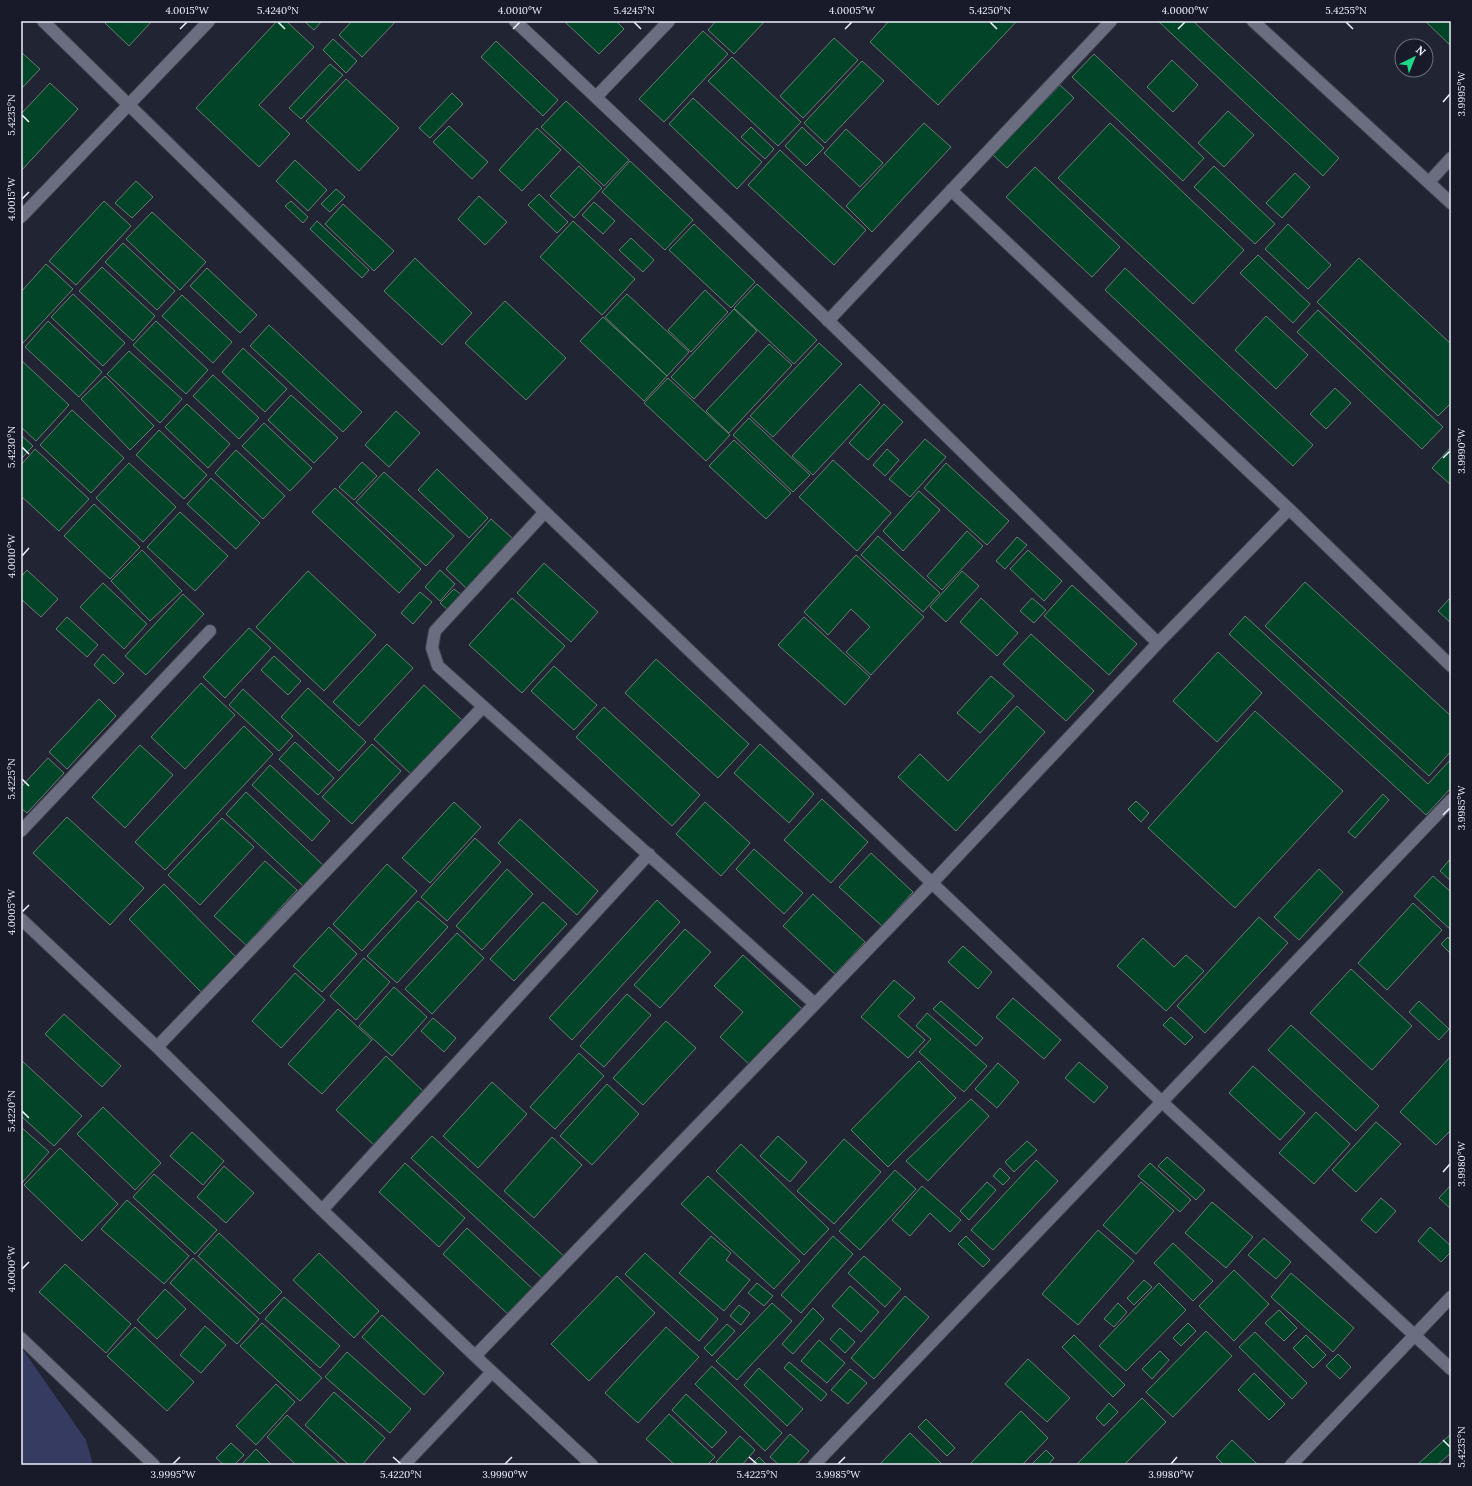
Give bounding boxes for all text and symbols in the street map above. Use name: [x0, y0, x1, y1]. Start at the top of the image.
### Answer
text: 4.0015°W: [165, 4, 210, 17]
text: 5.4240°N: [257, 4, 299, 17]
text: 4.0010°W: [498, 4, 543, 17]
text: 5.4245°N: [613, 4, 655, 17]
text: 4.0005°W: [829, 4, 876, 17]
text: 5.4250°N: [969, 4, 1011, 17]
text: 4.0000°W: [1162, 4, 1209, 17]
text: 5.4255°N: [1325, 4, 1367, 17]
north arrow: [1394, 38, 1434, 78]
text: N: [1413, 43, 1429, 59]
text: 3.9995°W: [1455, 71, 1468, 116]
text: 5.4235°N: [5, 94, 18, 136]
text: 4.0015°W: [5, 176, 18, 221]
text: 5.4230°N: [5, 426, 18, 468]
text: 3.9990°W: [1455, 427, 1468, 474]
text: 4.0010°W: [5, 533, 18, 578]
text: 5.4225°N: [5, 758, 18, 800]
text: 3.9985°W: [1455, 785, 1468, 830]
text: 4.0005°W: [5, 888, 18, 935]
text: 5.4220°N: [5, 1090, 18, 1132]
text: 3.9980°W: [1455, 1140, 1468, 1187]
text: 4.0000°W: [5, 1245, 18, 1292]
text: 5.4235°N: [1455, 1426, 1468, 1468]
text: 3.9995°W: [151, 1468, 196, 1481]
text: 5.4220°N: [380, 1468, 422, 1481]
text: 3.9990°W: [482, 1468, 529, 1481]
text: 5.4225°N: [736, 1468, 778, 1481]
text: 3.9985°W: [816, 1468, 861, 1481]
text: 3.9980°W: [1148, 1468, 1195, 1481]

